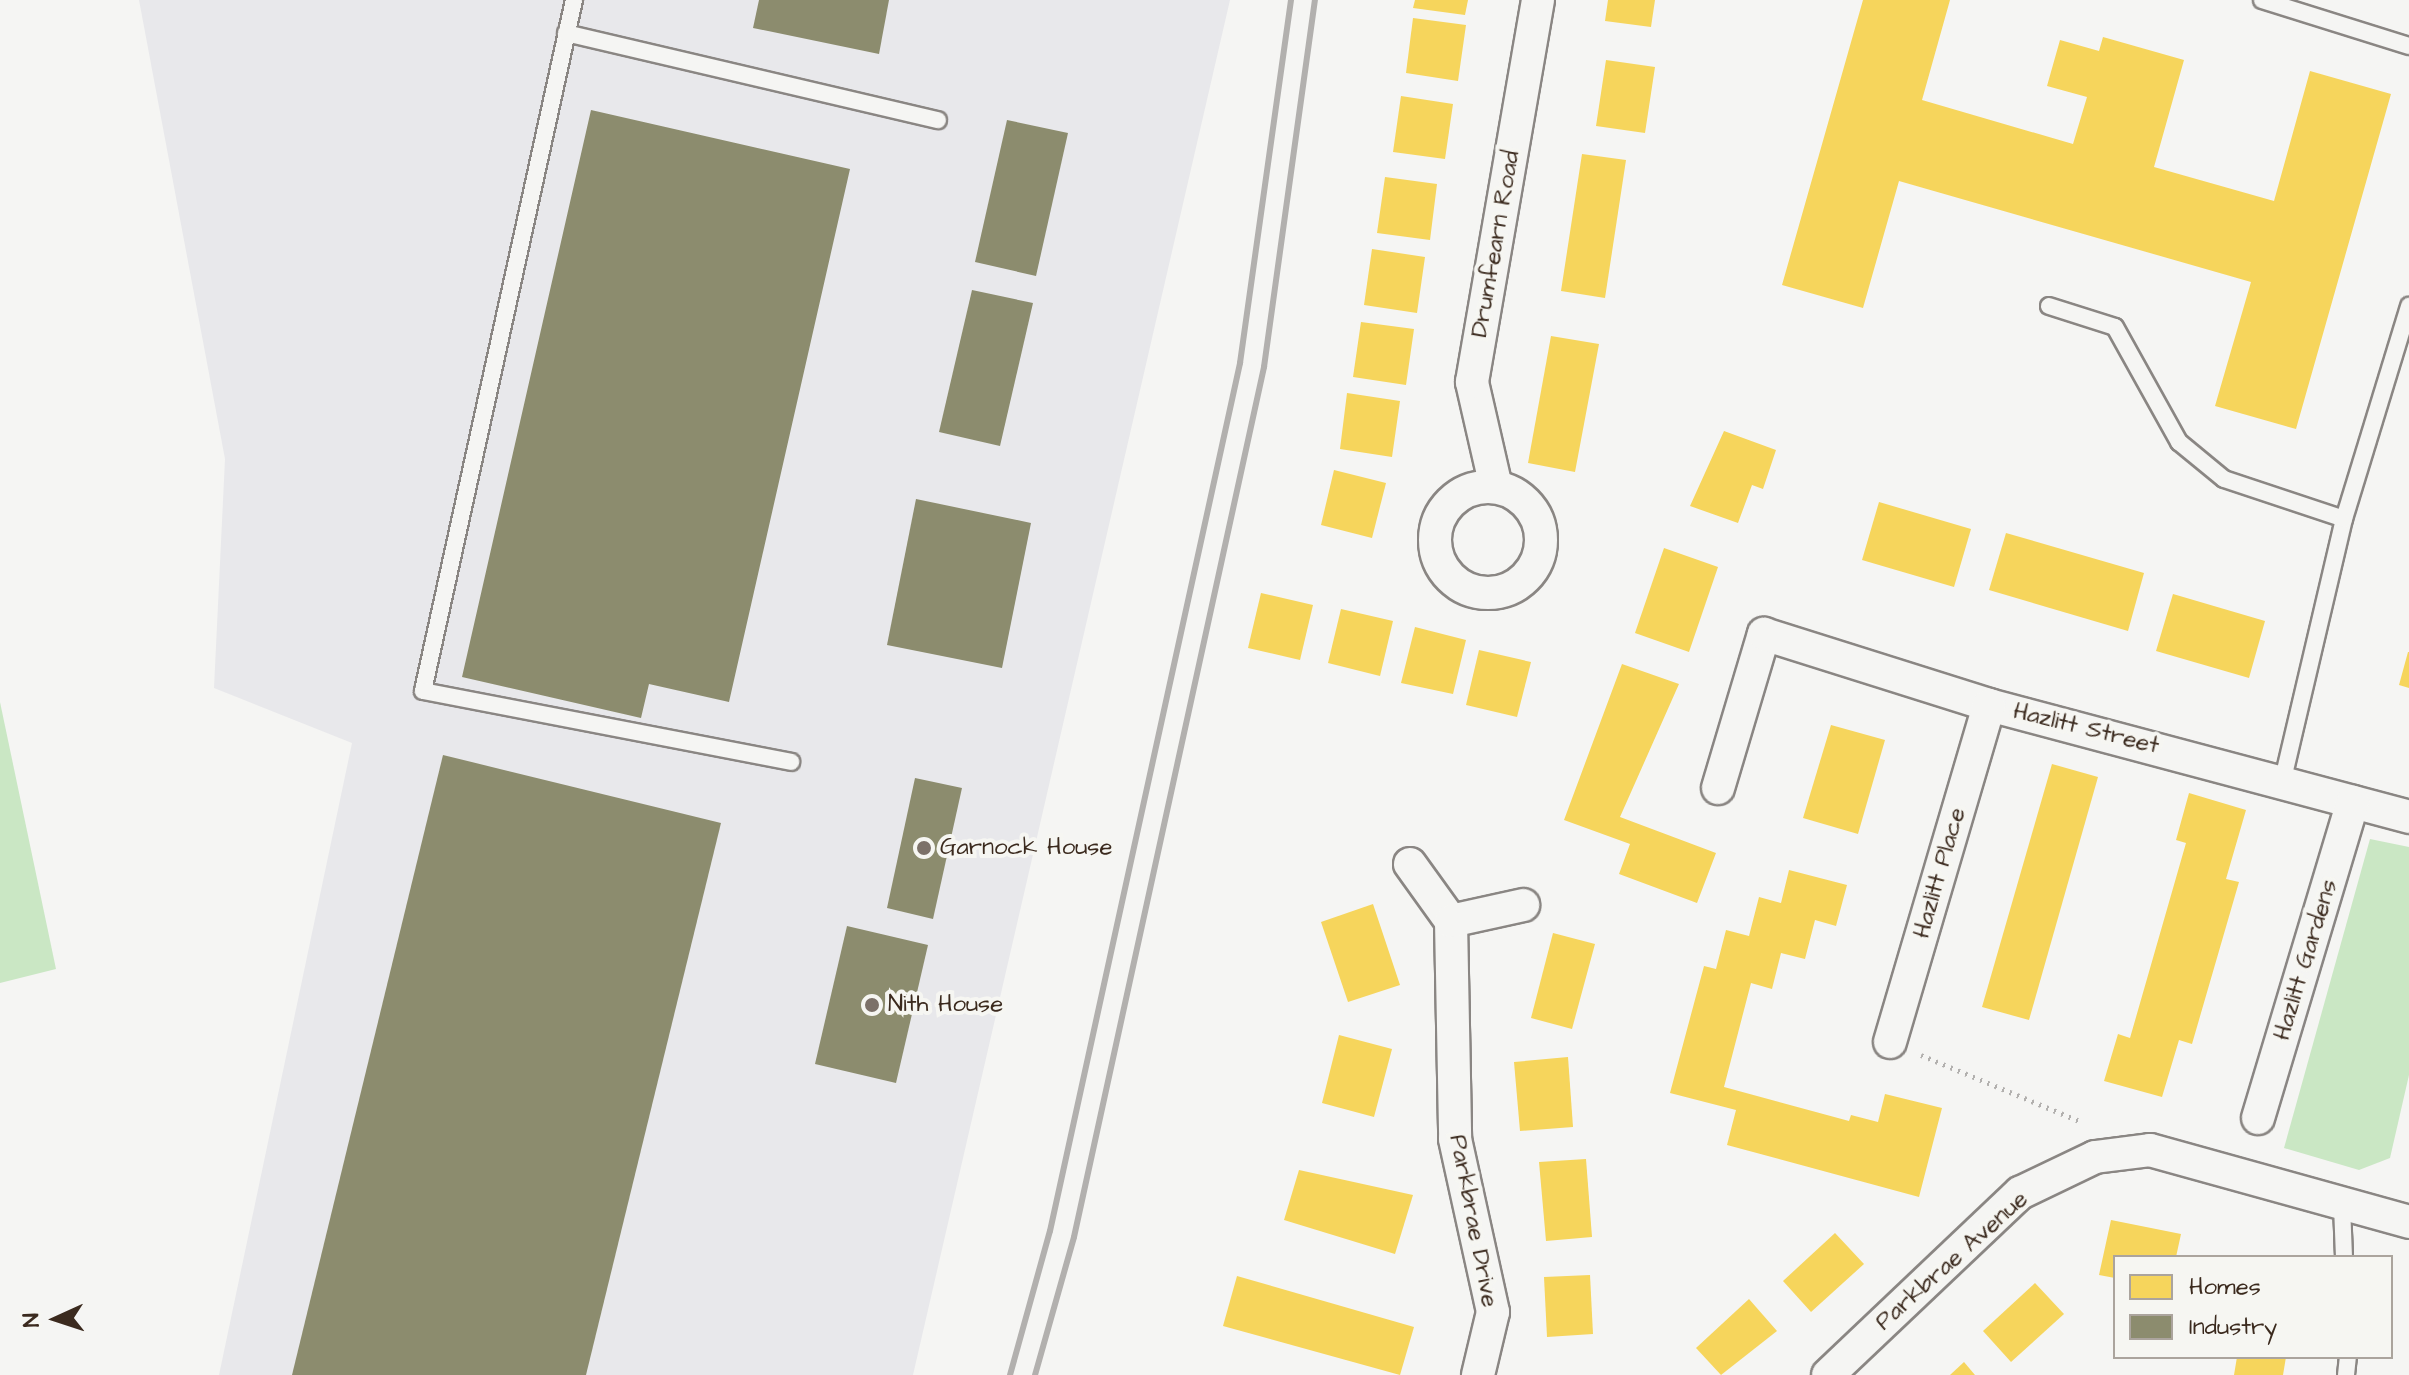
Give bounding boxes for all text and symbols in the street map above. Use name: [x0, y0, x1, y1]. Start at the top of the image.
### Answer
street label: Drumfearn Road: [1465, 148, 1527, 340]
street label: Hazlitt Street: [2010, 697, 2162, 761]
street label: Hazlitt Place: [1908, 804, 1972, 942]
place label: Garnock House: [940, 834, 1112, 862]
marker: Garnock House: [915, 839, 933, 857]
street label: Hazlitt Gardens: [2268, 876, 2344, 1044]
place label: Nith House: [888, 991, 1003, 1019]
marker: Nith House: [863, 996, 881, 1014]
street label: Parkbrae Drive: [1442, 1132, 1504, 1310]
street label: Parkbrae Avenue: [1870, 1185, 2034, 1337]
legend: [2113, 1255, 2393, 1359]
text: Homes: [2189, 1270, 2261, 1304]
north arrow: [16, 1279, 96, 1359]
text: Industry: [2189, 1310, 2277, 1344]
text: N: [16, 1313, 47, 1328]

